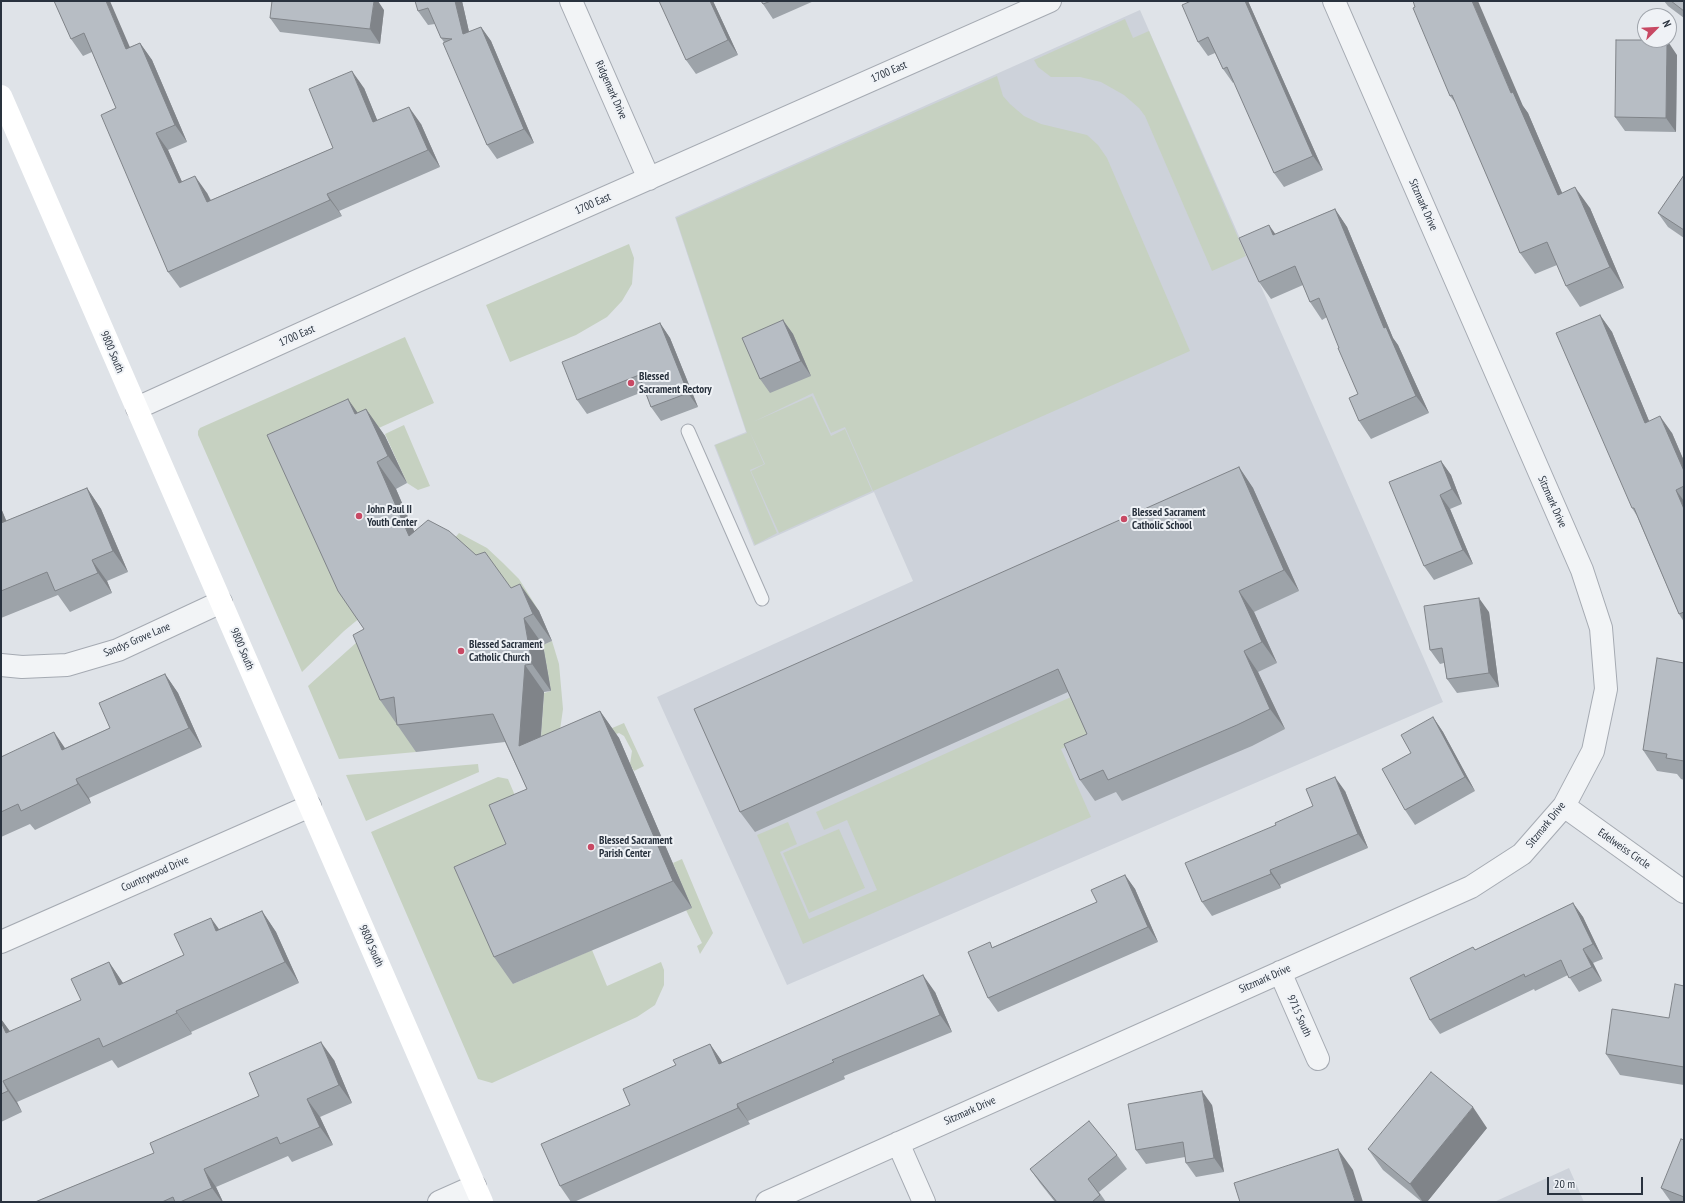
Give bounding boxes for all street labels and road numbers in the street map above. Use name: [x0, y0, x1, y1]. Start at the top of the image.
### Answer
street label: 1700 East: [869, 58, 909, 86]
street label: Ridgemark Drive: [592, 59, 630, 121]
street label: Sitzmark Drive: [1406, 177, 1440, 233]
street label: 1700 East: [573, 190, 613, 218]
street label: 1700 East: [277, 322, 317, 350]
street label: 9800 South: [97, 329, 127, 375]
street label: Sitzmark Drive: [1535, 474, 1569, 530]
street label: Sandys Grove Lane: [102, 620, 172, 660]
street label: 9800 South: [227, 626, 257, 672]
street label: Sitzmark Drive: [1523, 799, 1569, 851]
street label: Edelweiss Circle: [1595, 826, 1653, 872]
street label: Countrywood Drive: [119, 853, 191, 895]
street label: 9800 South: [356, 923, 386, 969]
street label: Sitzmark Drive: [1237, 962, 1293, 996]
street label: 9715 South: [1284, 993, 1314, 1039]
street label: Sitzmark Drive: [942, 1094, 998, 1128]

